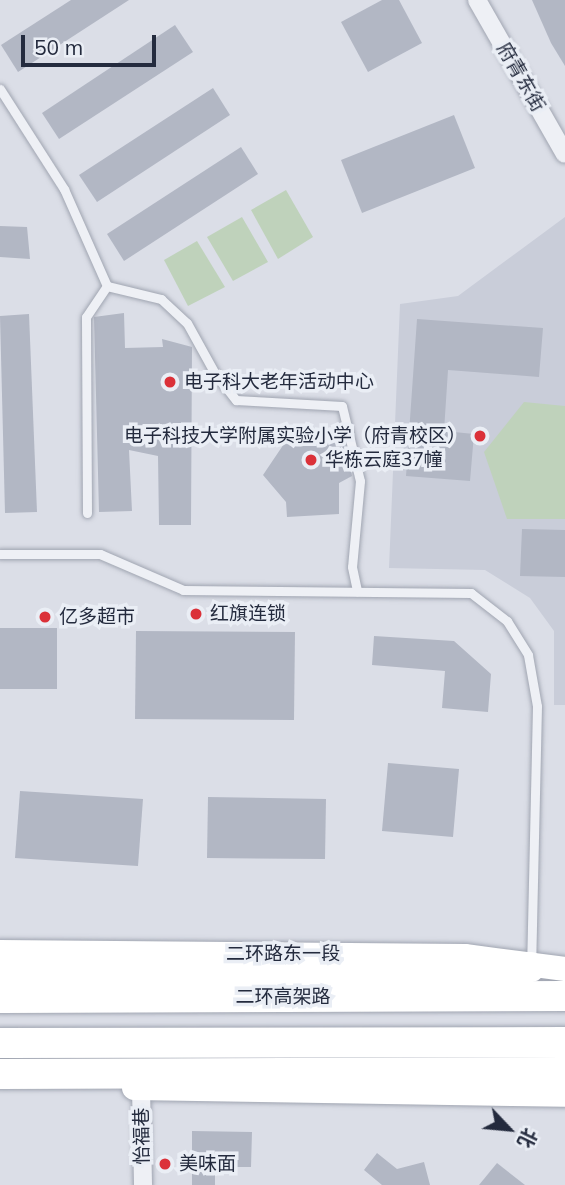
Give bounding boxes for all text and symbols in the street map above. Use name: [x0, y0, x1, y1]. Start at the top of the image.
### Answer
scale bar: [24, 21, 159, 65]
text: 50 m: [34, 34, 83, 60]
street label: 府青东街: [492, 38, 550, 116]
place label: 电子科大老年活动中心: [184, 371, 374, 393]
marker: 电子科大老年活动中心: [162, 374, 178, 390]
place label: 电子科技大学附属实验小学（府青校区）: [124, 425, 466, 447]
marker: 电子科技大学附属实验小学（府青校区）: [472, 428, 488, 444]
place label: 华栋云庭37幢: [325, 449, 443, 471]
marker: 华栋云庭37幢: [303, 452, 319, 468]
place label: 红旗连锁: [210, 603, 286, 625]
place label: 亿多超市: [59, 606, 135, 628]
marker: 红旗连锁: [188, 606, 204, 622]
marker: 亿多超市: [37, 609, 53, 625]
street label: 二环路东一段: [226, 943, 340, 965]
street label: 二环高架路: [236, 986, 330, 1008]
north arrow: [474, 1094, 544, 1164]
street label: 怡福巷: [130, 1107, 154, 1165]
text: 北: [513, 1124, 543, 1152]
place label: 美味面: [179, 1153, 236, 1175]
marker: 美味面: [157, 1156, 173, 1172]

